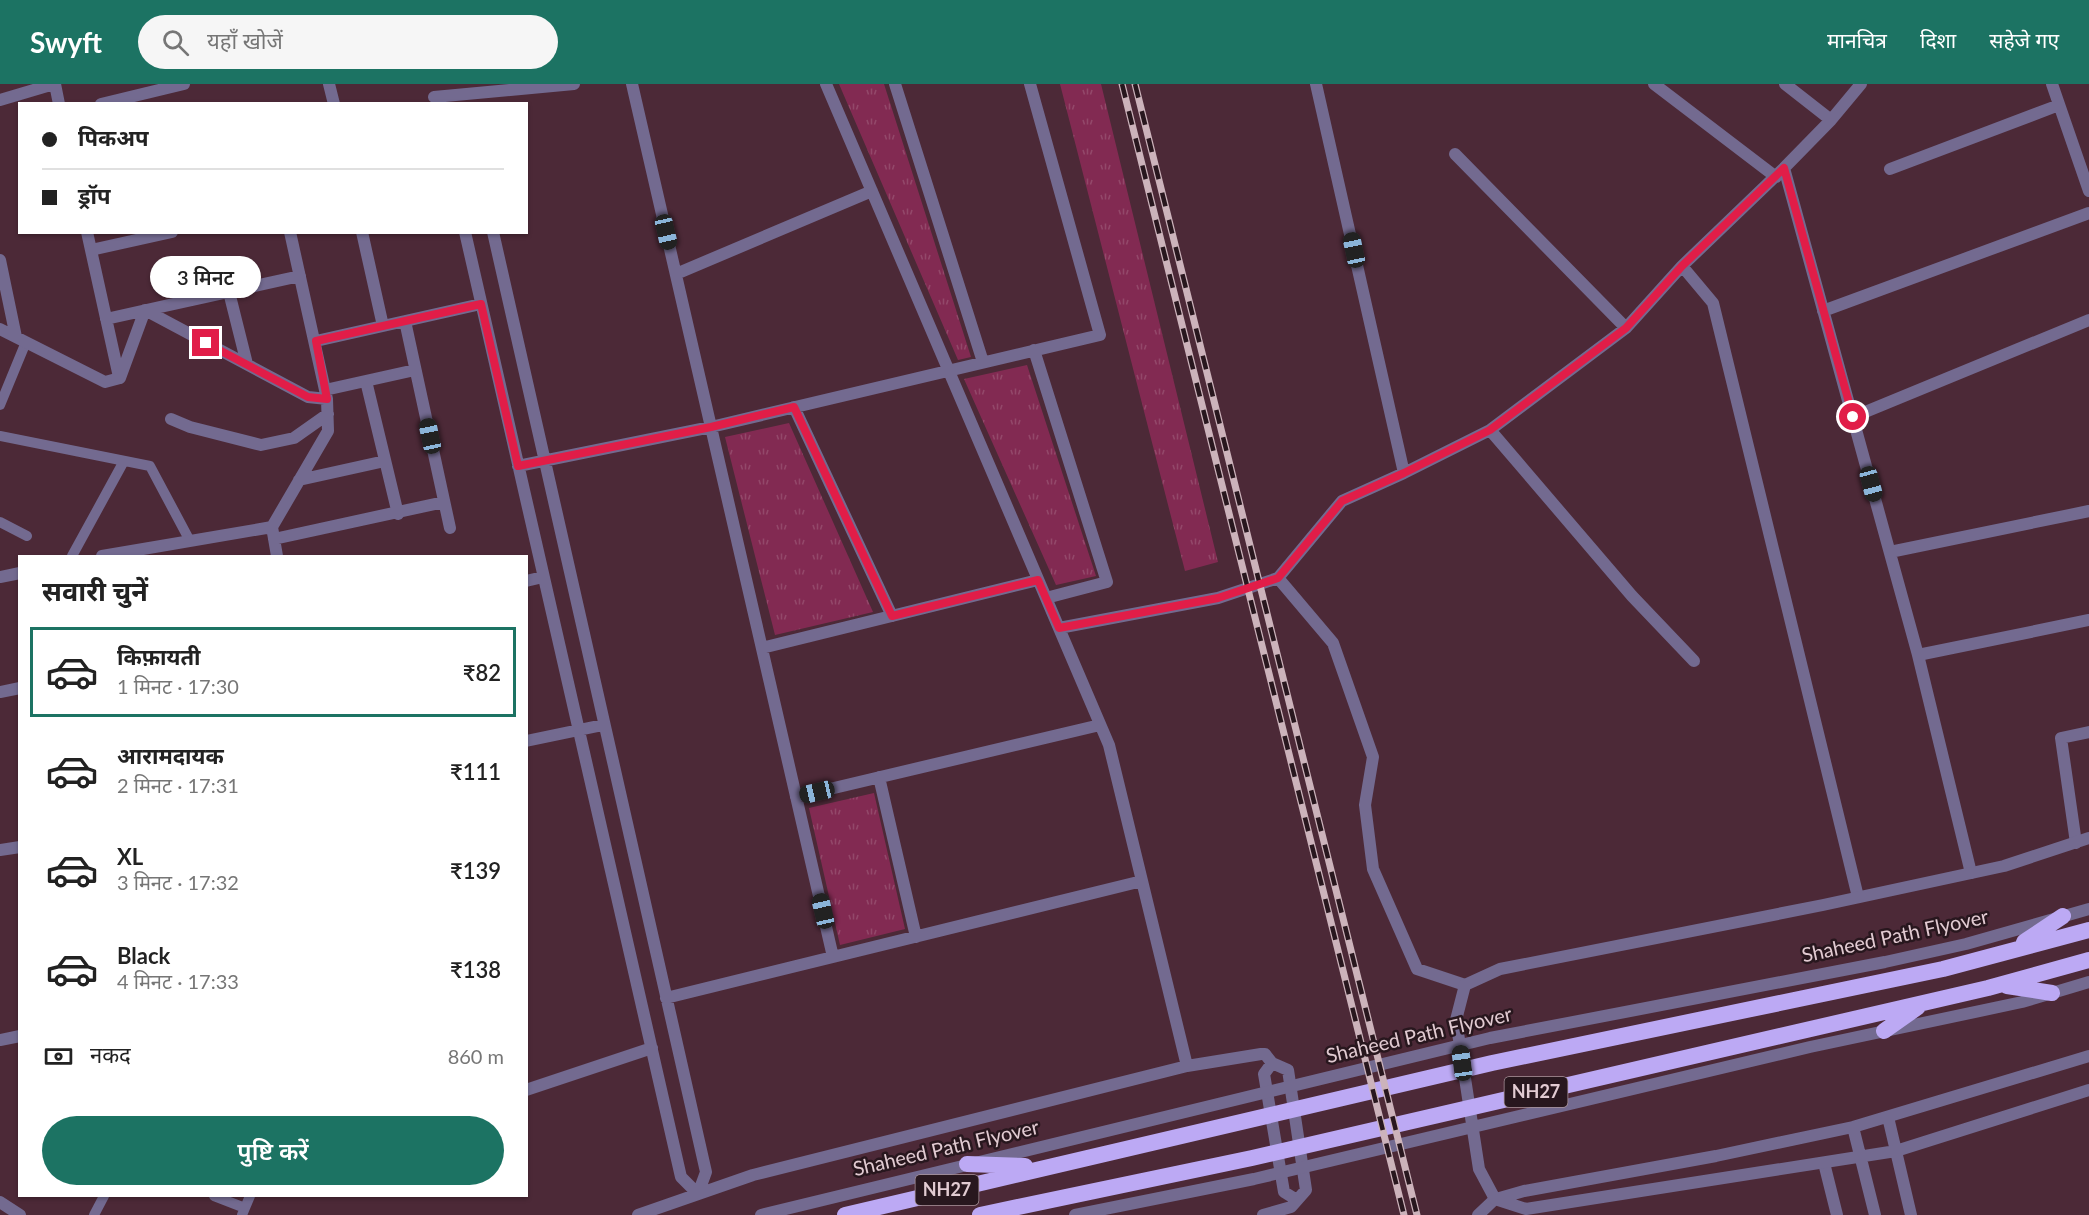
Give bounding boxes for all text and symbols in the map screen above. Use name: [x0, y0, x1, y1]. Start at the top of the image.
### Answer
search box: [138, 15, 558, 69]
text: Swyft: [30, 25, 102, 59]
icon: search: [159, 26, 192, 59]
text: यहाँ खोजें: [207, 27, 283, 54]
text: मानचित्र: [1827, 27, 1887, 52]
text: दिशा: [1920, 27, 1956, 52]
text: सहेजे गए: [1989, 27, 2059, 52]
text: पिकअप: [78, 124, 149, 151]
text: ड्रॉप: [78, 182, 111, 209]
car: [653, 212, 679, 252]
car: [1341, 231, 1367, 269]
callout: 3 मिनट: [150, 256, 262, 298]
text: 3 मिनट: [177, 265, 234, 289]
route end: [192, 329, 219, 356]
route start: [1839, 403, 1866, 430]
car: [417, 417, 443, 455]
car: [1858, 464, 1884, 504]
text: सवारी चुनें: [42, 574, 148, 607]
text: किफ़ायती: [117, 643, 201, 670]
icon: car: [45, 645, 99, 699]
text: ₹82: [463, 659, 501, 686]
text: 1 मिनट · 17:30: [117, 674, 239, 698]
text: आरामदायक: [117, 742, 224, 769]
icon: car: [45, 744, 99, 798]
text: ₹111: [450, 758, 501, 785]
text: 2 मिनट · 17:31: [117, 773, 239, 797]
car: [797, 779, 837, 805]
icon: car: [45, 843, 99, 897]
text: XL: [117, 843, 143, 870]
text: ₹139: [450, 857, 501, 884]
text: 3 मिनट · 17:32: [117, 870, 239, 894]
car: [810, 891, 836, 931]
street label: Shaheed Path Flyover: [1799, 903, 1991, 967]
icon: car: [45, 942, 99, 996]
text: Black: [117, 942, 170, 969]
text: ₹138: [450, 956, 501, 983]
text: 4 मिनट · 17:33: [117, 969, 239, 993]
street label: Shaheed Path Flyover: [1323, 1001, 1515, 1067]
icon: cash: [42, 1040, 75, 1073]
text: नकद: [90, 1041, 131, 1068]
text: 860 m: [448, 1044, 504, 1068]
car: [1451, 1044, 1473, 1082]
road number: NH27: [1504, 1077, 1568, 1107]
street label: Shaheed Path Flyover: [850, 1114, 1042, 1180]
button: पुष्टि करें: [42, 1116, 504, 1185]
road number: NH27: [916, 1175, 978, 1205]

